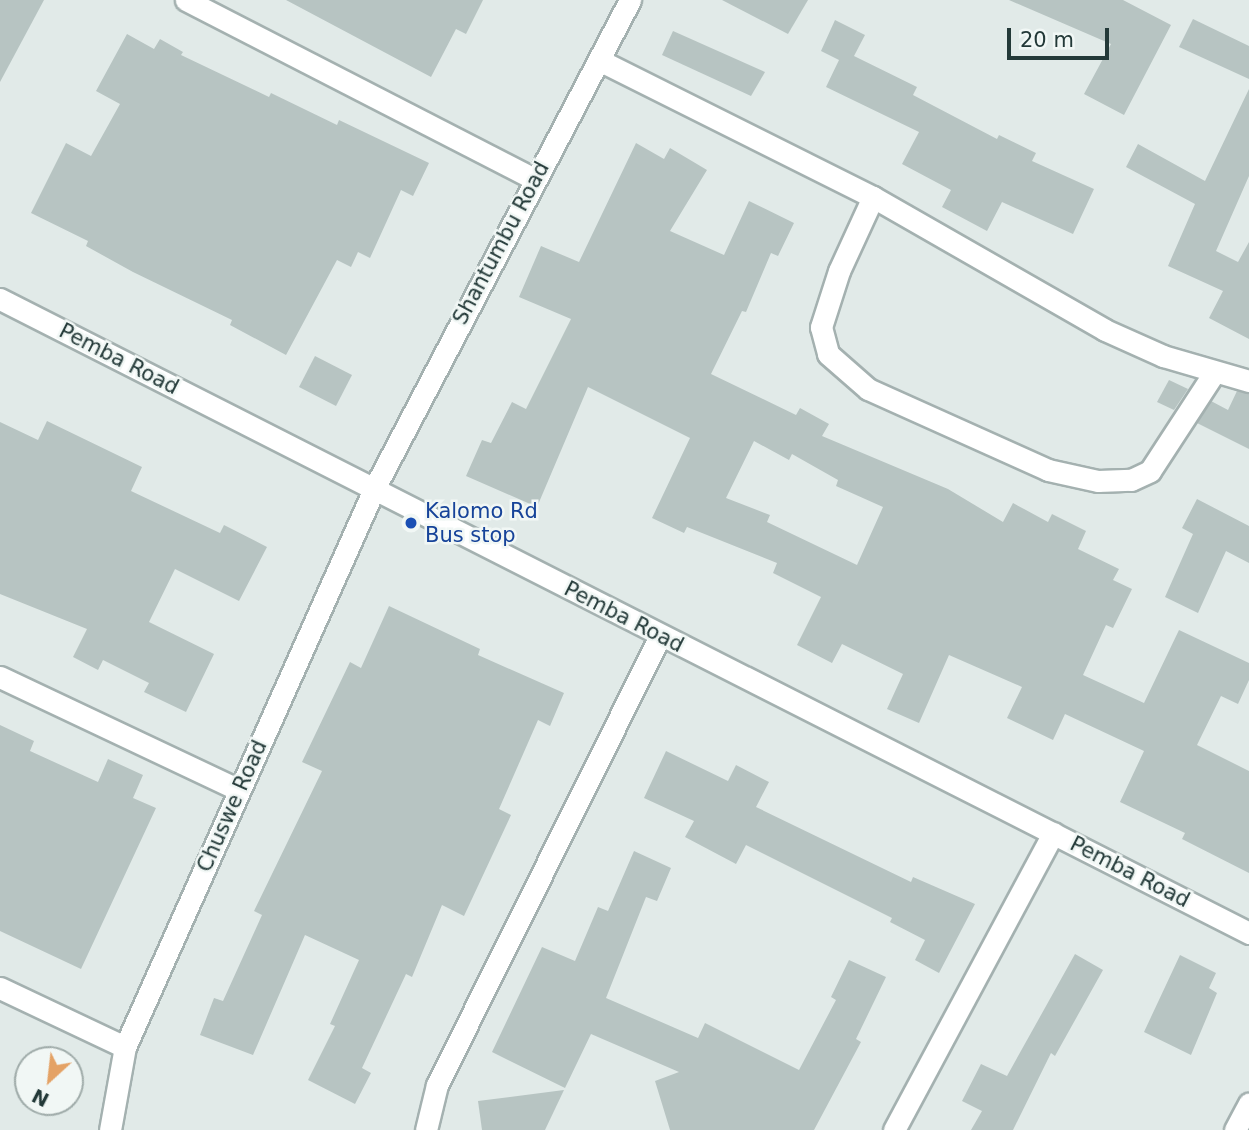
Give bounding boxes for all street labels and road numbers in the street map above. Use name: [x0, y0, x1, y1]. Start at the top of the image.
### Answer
street label: Shantumbu Road: [447, 157, 555, 329]
street label: Pemba Road: [55, 318, 183, 400]
street label: Pemba Road: [560, 576, 688, 658]
street label: Chuswe Road: [192, 736, 272, 876]
street label: Pemba Road: [1066, 831, 1194, 913]

